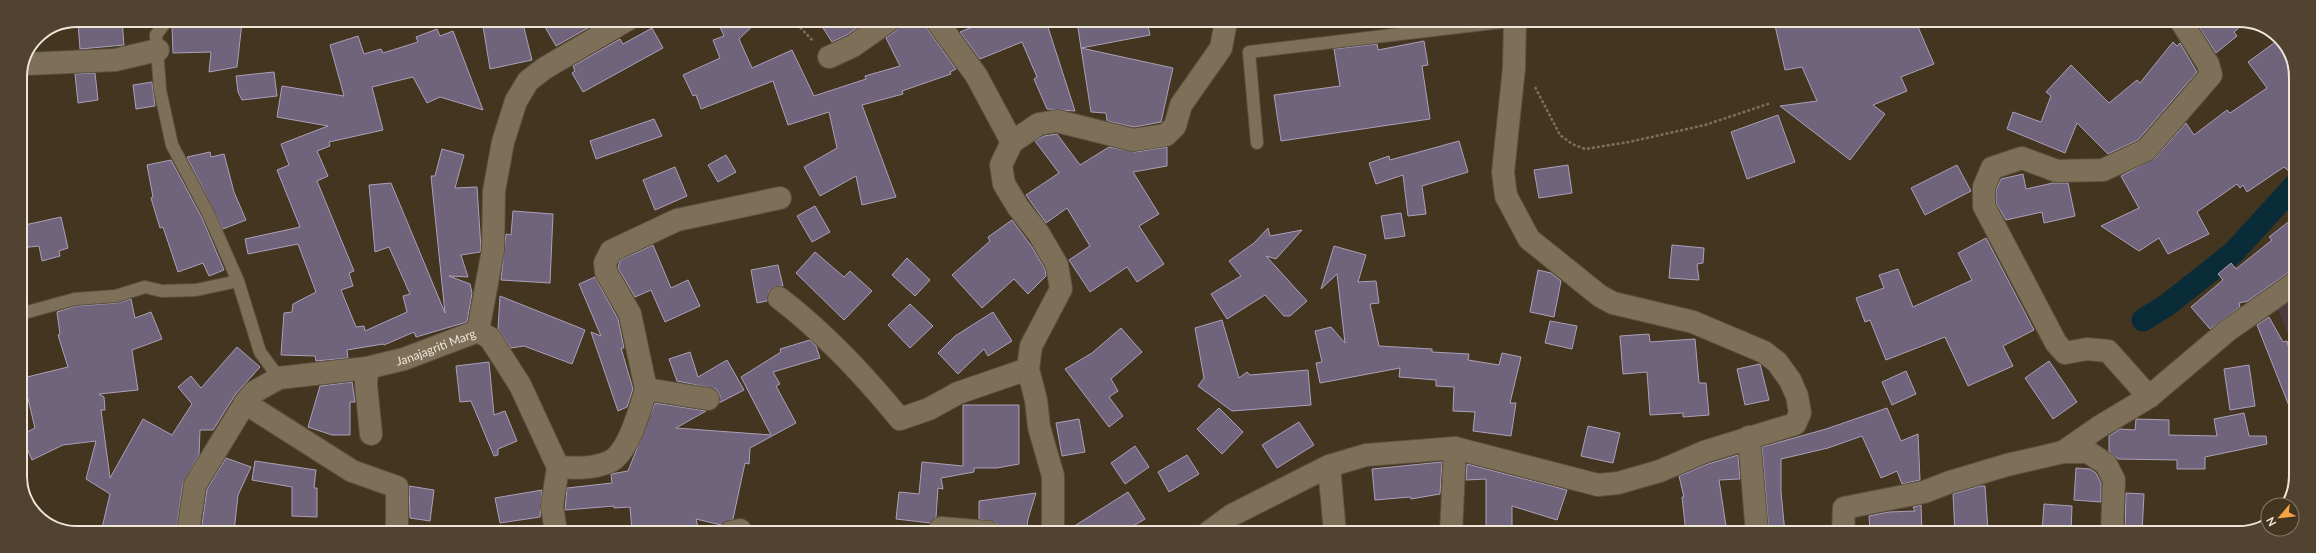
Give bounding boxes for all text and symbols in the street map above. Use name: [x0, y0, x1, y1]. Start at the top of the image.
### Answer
street label: Janajagriti Marg: [394, 325, 478, 368]
north arrow: [2260, 497, 2300, 537]
text: N: [2263, 515, 2278, 529]

